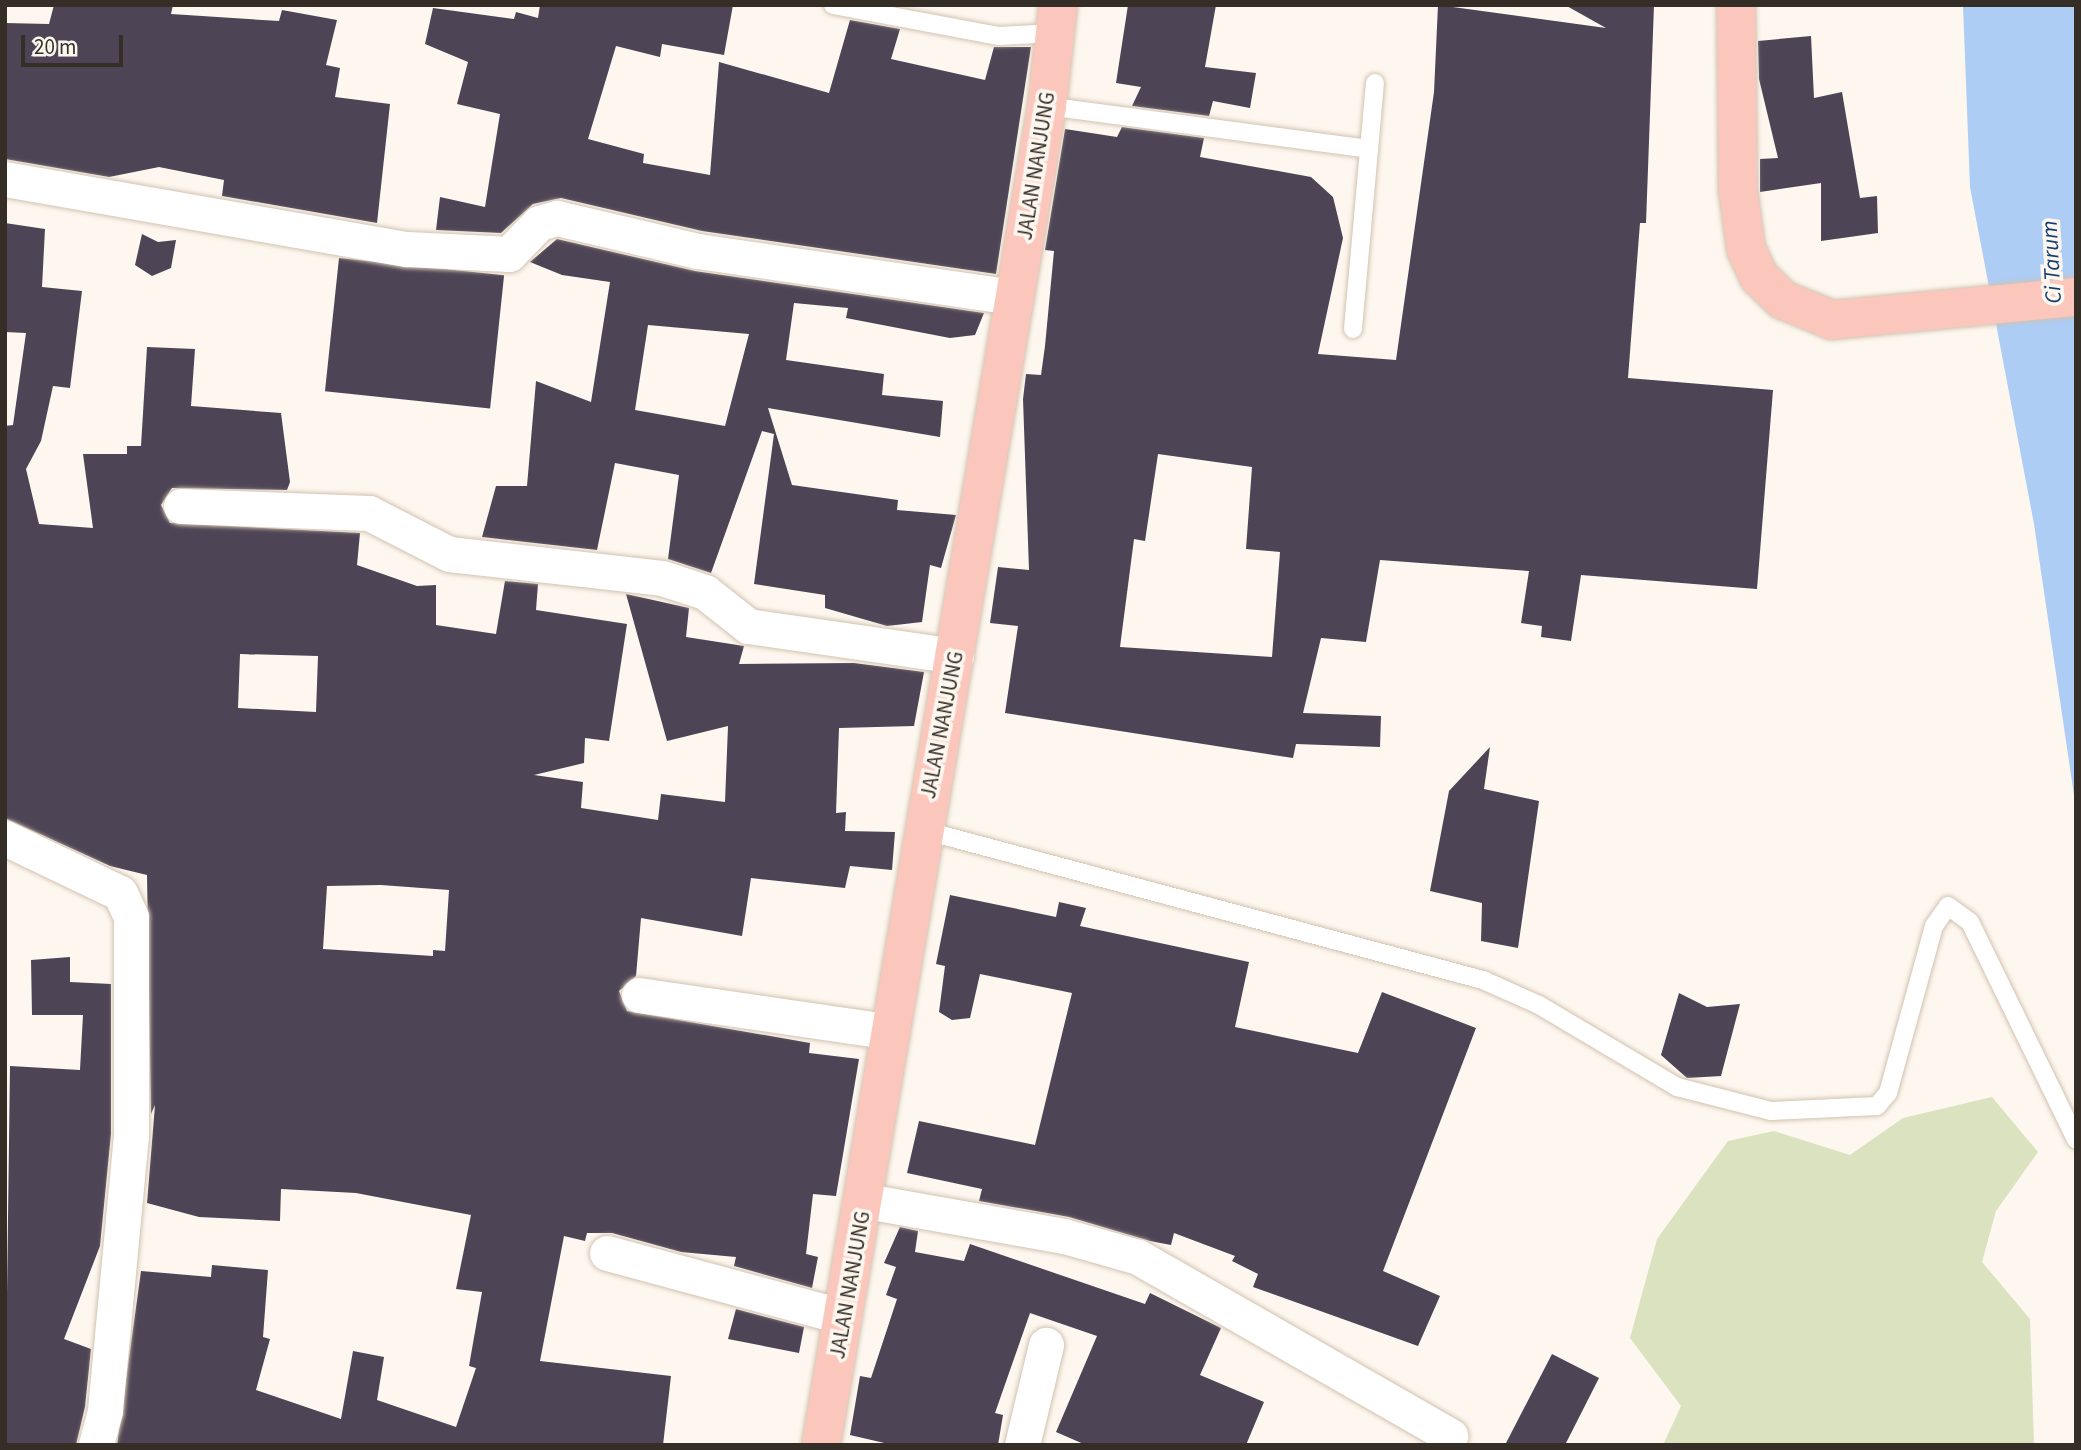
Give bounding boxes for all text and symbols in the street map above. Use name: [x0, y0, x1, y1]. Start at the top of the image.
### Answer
scale bar: [24, 21, 126, 65]
text: 20 m: [34, 32, 76, 62]
street label: JALAN NANJUNG: [1012, 90, 1060, 242]
water label: Ci Tarum: [2036, 220, 2068, 304]
street label: JALAN NANJUNG: [915, 649, 969, 801]
street label: JALAN NANJUNG: [825, 1209, 875, 1361]

